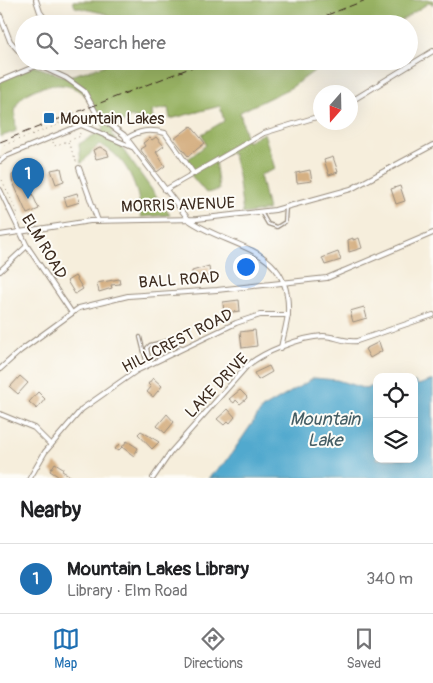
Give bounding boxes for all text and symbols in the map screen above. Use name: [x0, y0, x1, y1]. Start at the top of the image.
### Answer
search box: [15, 15, 418, 70]
icon: search: [33, 29, 61, 57]
text: Search here: [73, 31, 166, 55]
north arrow: [313, 85, 358, 130]
place label: Mountain Lakes: [60, 109, 164, 129]
marker: Mountain Lakes: [42, 111, 56, 125]
pin: 1: [12, 158, 44, 199]
street label: MORRIS AVENUE: [121, 193, 235, 217]
street label: ELM ROAD: [17, 210, 71, 283]
your location: [233, 254, 259, 280]
street label: BALL ROAD: [138, 267, 220, 293]
street label: HILLCREST ROAD: [119, 304, 236, 377]
street label: LAKE DRIVE: [181, 349, 253, 422]
map controls: [373, 373, 418, 463]
button: locate: [373, 373, 418, 418]
water label: Mountain Lake: [290, 408, 361, 452]
button: layers: [373, 418, 418, 463]
text: Nearby: [20, 497, 81, 524]
text: Mountain Lakes Library: [67, 557, 249, 581]
text: 1: [33, 569, 39, 589]
text: 340 m: [366, 569, 413, 589]
text: Library · Elm Road: [67, 581, 187, 601]
tab: Map: [52, 625, 80, 672]
tab: Directions: [183, 625, 243, 672]
tab: Saved: [346, 625, 381, 672]

